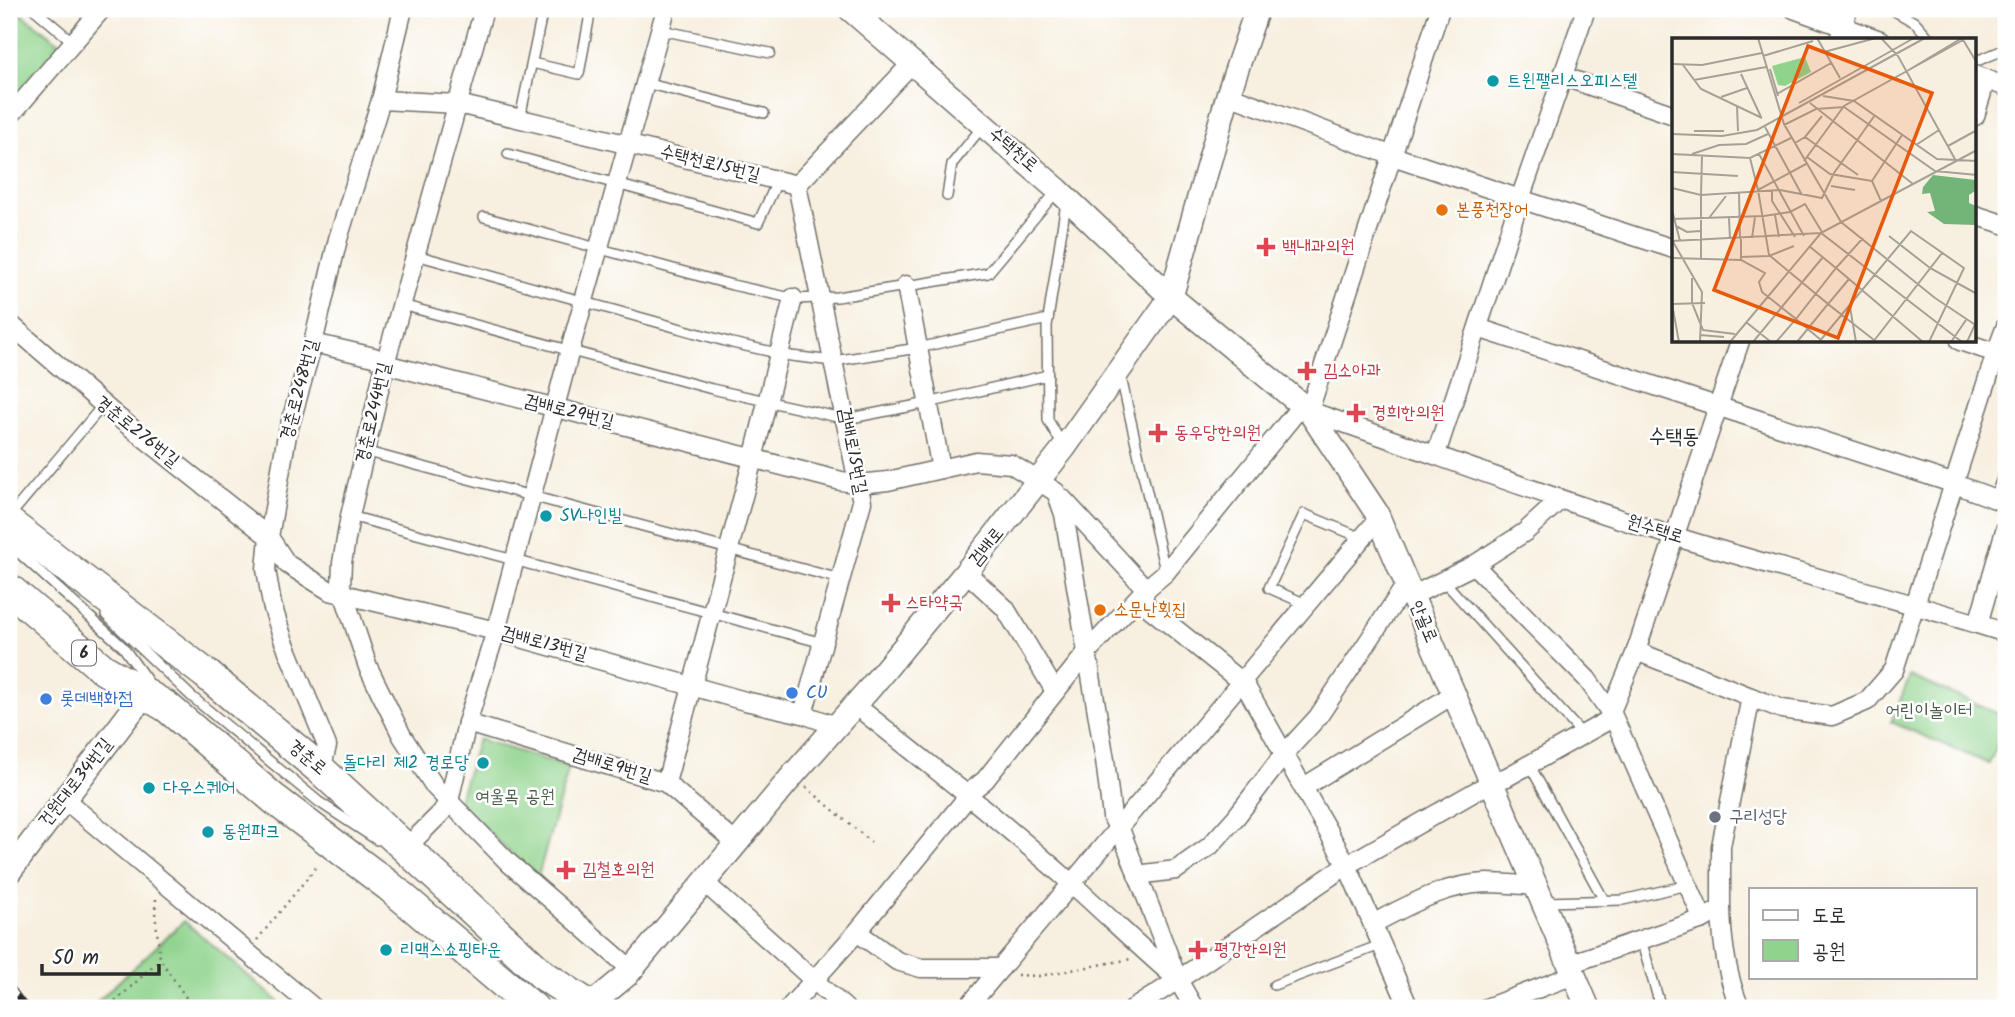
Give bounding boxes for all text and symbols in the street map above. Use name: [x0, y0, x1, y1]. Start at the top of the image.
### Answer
inset map: [1672, 38, 1976, 343]
place label: 트윈팰리스오피스텔: [1507, 67, 1637, 96]
marker: 트윈팰리스오피스텔: [1485, 73, 1501, 89]
street label: 수택천로: [982, 120, 1044, 180]
street label: 수택천로15번길: [657, 138, 764, 191]
place label: 본풍천장어: [1456, 196, 1528, 225]
marker: 본풍천장어: [1434, 202, 1450, 218]
place label: 백내과의원: [1282, 233, 1354, 262]
marker: 백내과의원: [1256, 237, 1276, 257]
street label: 경춘로248번길: [273, 336, 328, 444]
place label: 김소아과: [1323, 357, 1381, 386]
street label: 경춘로244번길: [348, 359, 400, 466]
marker: 김소아과: [1297, 361, 1317, 381]
street label: 검배로29번길: [521, 387, 617, 437]
street label: 경춘로276번길: [89, 389, 186, 475]
place label: 경희한의원: [1372, 399, 1444, 428]
marker: 경희한의원: [1346, 403, 1366, 423]
street label: 검배로15번길: [829, 405, 875, 497]
place label: 동우당한의원: [1174, 419, 1261, 448]
district label: 수택동: [1649, 421, 1699, 454]
marker: 동우당한의원: [1148, 423, 1168, 443]
place label: SV나인빌: [560, 502, 623, 531]
marker: SV나인빌: [538, 508, 554, 524]
street label: 원수택로: [1623, 508, 1687, 552]
street label: 검배로: [962, 521, 1012, 573]
place label: 스타약국: [905, 589, 963, 618]
marker: 스타약국: [883, 595, 899, 611]
place label: 소문난횟집: [1114, 596, 1186, 625]
street label: 안골로: [1401, 596, 1445, 648]
marker: 소문난횟집: [1092, 602, 1108, 618]
street label: 검배로13번길: [498, 619, 591, 670]
road number: 6: [72, 640, 96, 666]
place label: CU: [806, 679, 828, 708]
place label: 롯데백화점: [60, 685, 133, 714]
marker: CU: [784, 685, 800, 701]
marker: 롯데백화점: [38, 691, 54, 707]
park label: 어린이놀이터: [1886, 697, 1972, 726]
street label: 건원대로34번길: [32, 731, 121, 834]
street label: 경춘로: [281, 733, 333, 783]
street label: 검배로9번길: [569, 740, 656, 792]
place label: 돌다리 제2 경로당: [343, 749, 470, 778]
marker: 돌다리 제2 경로당: [475, 755, 491, 771]
place label: 다우스퀘어: [163, 774, 235, 803]
marker: 다우스퀘어: [141, 780, 157, 796]
park label: 여울목 공원: [475, 783, 555, 812]
place label: 구리성당: [1729, 803, 1787, 832]
marker: 구리성당: [1707, 809, 1723, 825]
place label: 동원파크: [222, 818, 280, 847]
marker: 동원파크: [200, 824, 216, 840]
place label: 김철호의원: [582, 856, 654, 885]
marker: 김철호의원: [556, 860, 576, 880]
legend: [1749, 888, 1976, 978]
text: 도로: [1812, 900, 1846, 933]
scale bar: [42, 933, 159, 977]
place label: 리맥스쇼핑타운: [400, 936, 501, 965]
place label: 평강한의원: [1214, 936, 1286, 965]
text: 공원: [1812, 936, 1846, 969]
marker: 평강한의원: [1188, 940, 1208, 960]
text: 50 m: [52, 942, 99, 975]
marker: 리맥스쇼핑타운: [378, 942, 394, 958]

